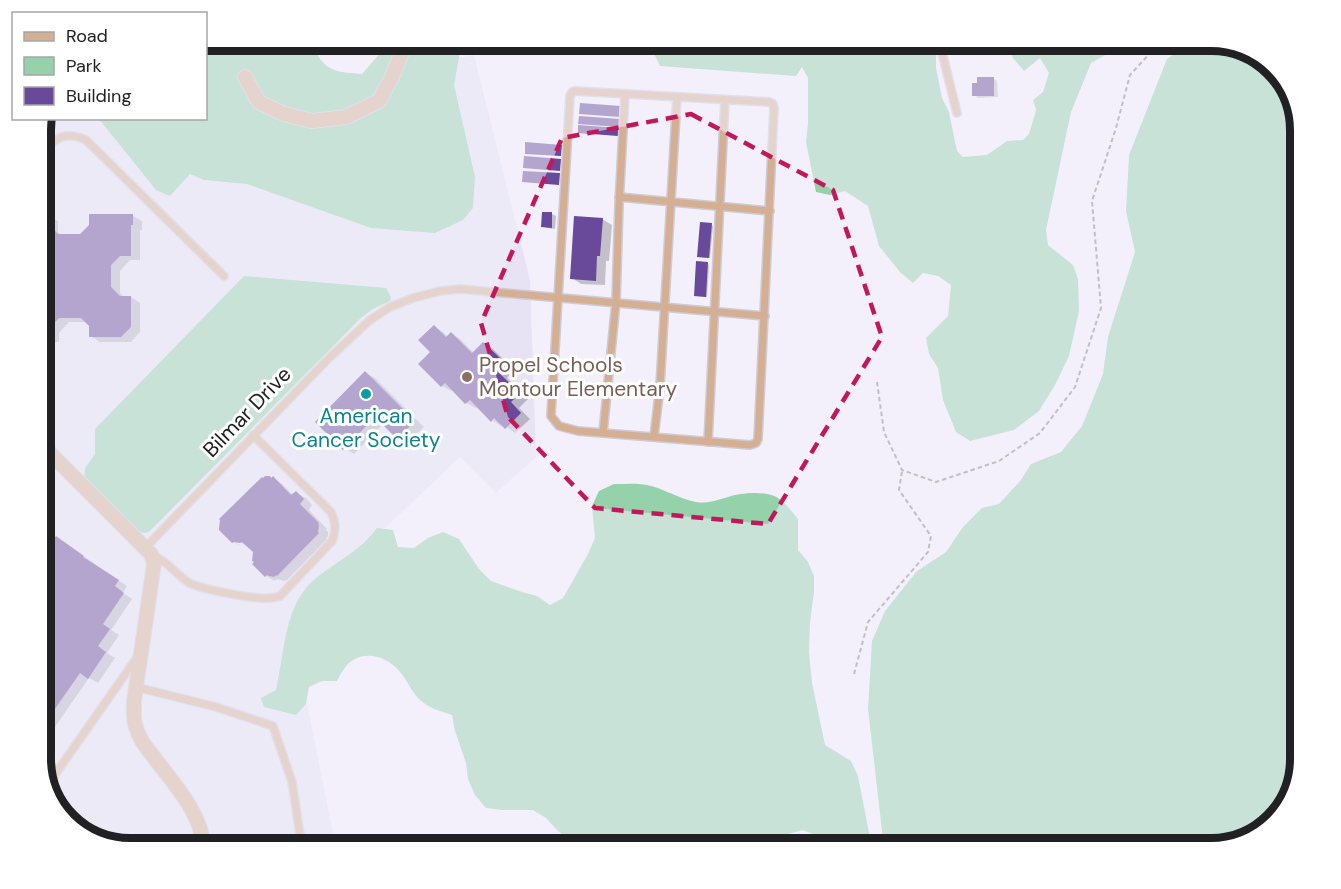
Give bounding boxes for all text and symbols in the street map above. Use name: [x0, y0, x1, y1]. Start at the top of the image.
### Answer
legend: [12, 12, 207, 120]
text: Road: [66, 24, 108, 48]
text: Park: [66, 54, 102, 78]
text: Building: [66, 84, 131, 108]
place label: Propel Schools Montour Elementary: [479, 351, 678, 403]
street label: Bilmar Drive: [197, 361, 297, 463]
marker: Propel Schools Montour Elementary: [460, 370, 474, 384]
marker: American Cancer Society: [359, 387, 373, 401]
place label: American Cancer Society: [292, 402, 441, 454]

